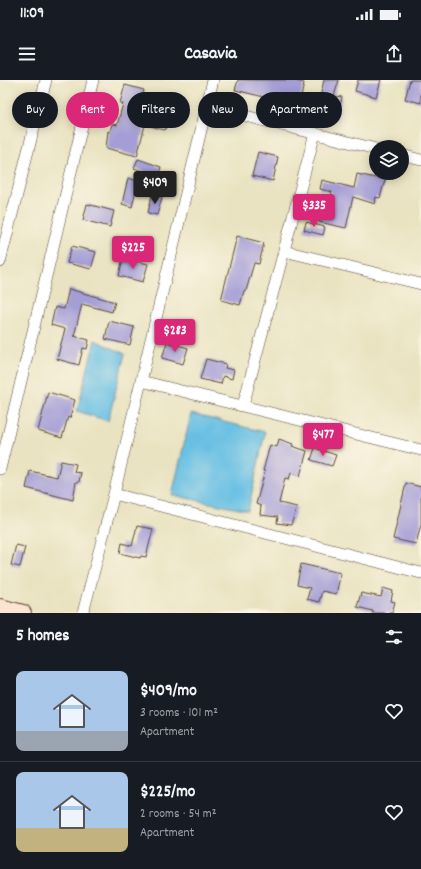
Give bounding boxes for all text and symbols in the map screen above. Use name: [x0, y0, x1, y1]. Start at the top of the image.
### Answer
text: 11:09: [20, 3, 44, 25]
text: Casavia: [184, 42, 237, 67]
icon: menu: [16, 43, 38, 65]
icon: share: [383, 43, 405, 65]
chip: Buy: [12, 92, 58, 128]
chip: Rent: [66, 92, 119, 128]
chip: Filters: [127, 92, 190, 128]
chip: New: [198, 92, 248, 128]
chip: Apartment: [256, 92, 342, 128]
map controls: [369, 140, 409, 180]
button: layers: [369, 140, 409, 180]
pin: $409: [131, 171, 179, 205]
text: $409: [142, 174, 168, 193]
pin: $335: [290, 194, 338, 228]
text: $335: [302, 197, 326, 216]
pin: $225: [109, 236, 157, 270]
text: $225: [121, 239, 145, 258]
pin: $283: [151, 319, 199, 353]
text: $283: [163, 322, 187, 341]
pin: $477: [299, 423, 347, 457]
text: $477: [312, 426, 334, 445]
text: 5 homes: [16, 625, 69, 649]
icon: filters: [383, 626, 405, 648]
text: $409/mo: [140, 680, 197, 704]
icon: home: [48, 687, 96, 735]
icon: heart: [383, 700, 405, 722]
text: 3 rooms · 101 m²: [140, 704, 218, 723]
text: Apartment: [140, 723, 194, 742]
text: $225/mo: [140, 781, 195, 805]
icon: home: [48, 788, 96, 836]
icon: heart: [383, 801, 405, 823]
text: 2 rooms · 54 m²: [140, 805, 216, 824]
text: Apartment: [140, 824, 194, 843]

